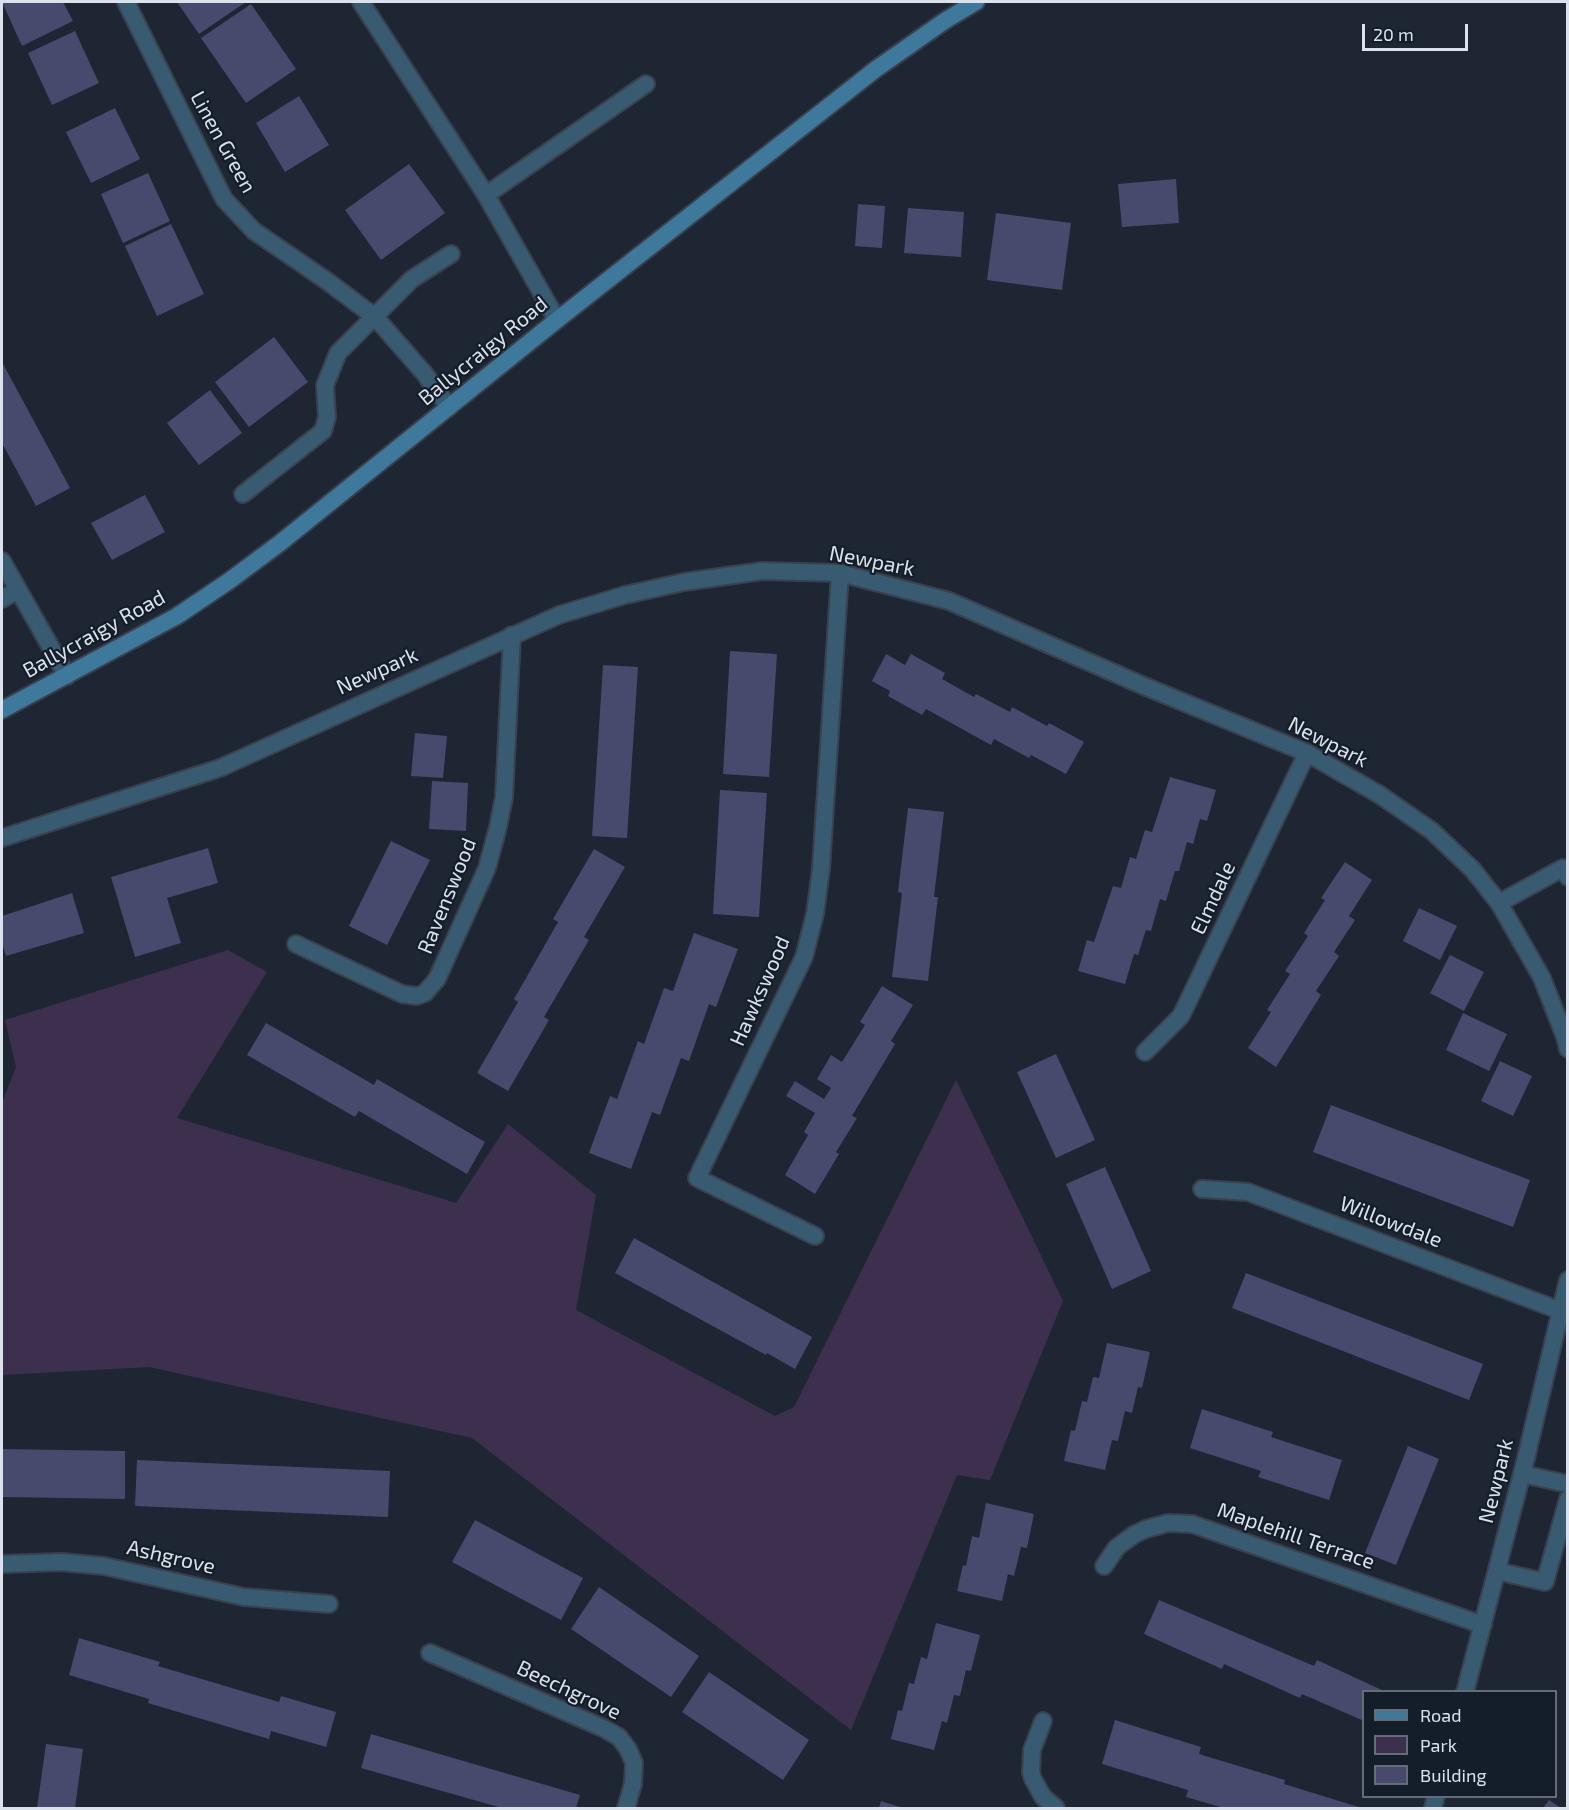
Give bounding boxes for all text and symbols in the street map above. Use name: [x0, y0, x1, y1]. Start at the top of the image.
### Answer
scale bar: [1365, 12, 1472, 50]
text: 20 m: [1373, 23, 1414, 45]
street label: Linen Green: [185, 87, 261, 197]
street label: Ballycraigy Road: [413, 291, 553, 411]
street label: Newpark: [827, 540, 917, 582]
street label: Ballycraigy Road: [18, 584, 170, 684]
street label: Newpark: [332, 642, 422, 700]
street label: Newpark: [1284, 711, 1372, 773]
street label: Ravenswood: [412, 834, 482, 958]
street label: Elmdale: [1185, 858, 1241, 938]
street label: Hawkswood: [725, 932, 795, 1050]
street label: Willowdale: [1336, 1191, 1446, 1253]
street label: Newpark: [1473, 1436, 1519, 1526]
street label: Maplehill Terrace: [1214, 1497, 1378, 1575]
street label: Ashgrove: [124, 1535, 218, 1579]
street label: Beechgrove: [513, 1655, 625, 1725]
legend: [1362, 1690, 1557, 1798]
text: Road: [1420, 1704, 1461, 1726]
text: Park: [1420, 1734, 1457, 1756]
text: Building: [1420, 1764, 1487, 1786]

